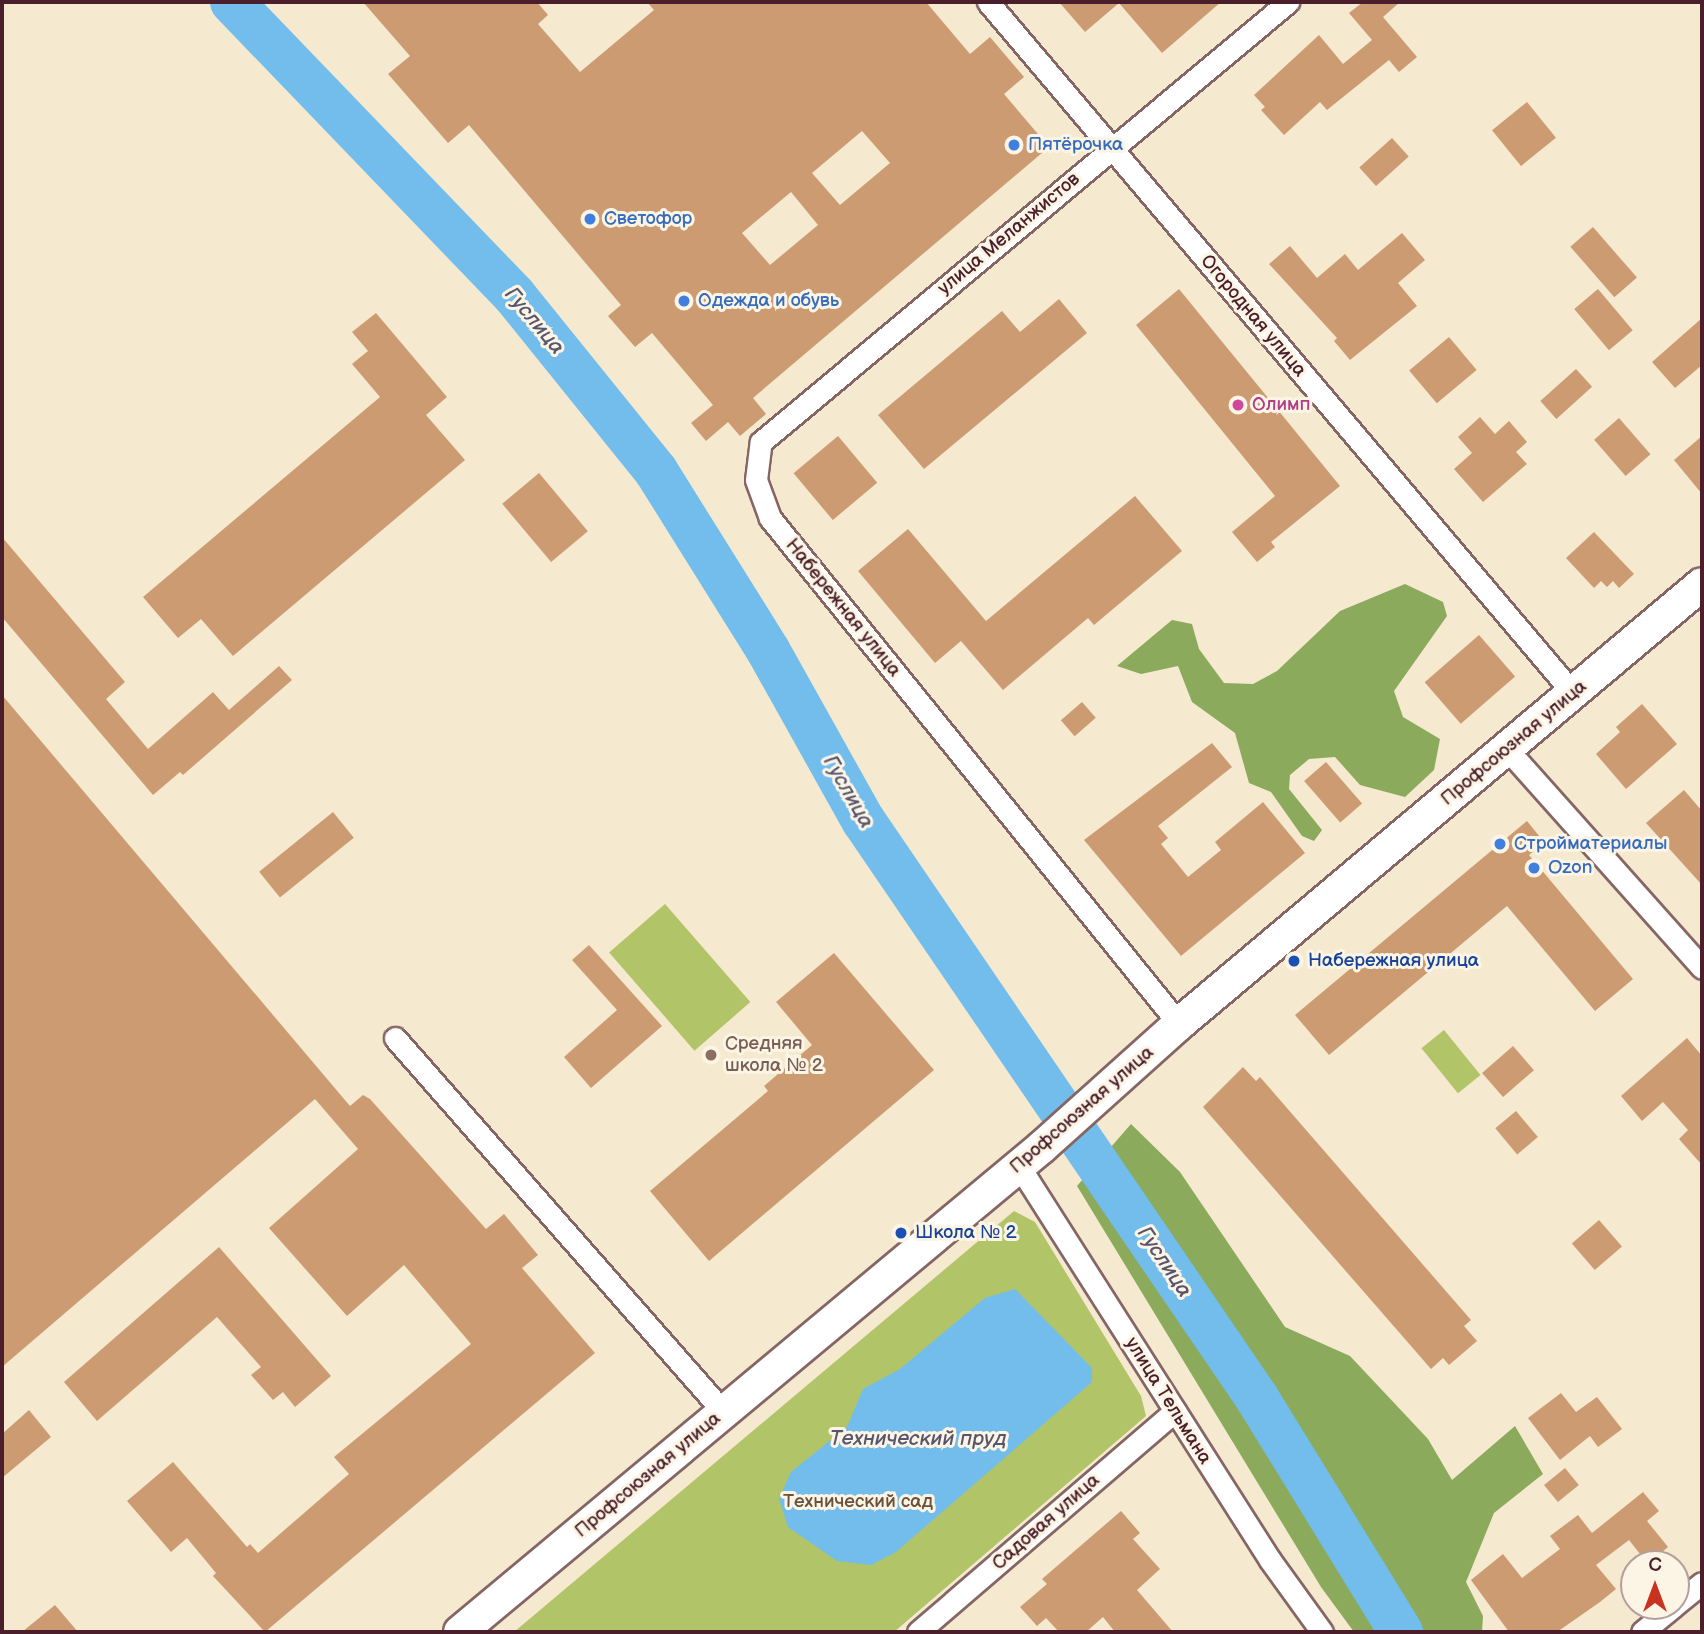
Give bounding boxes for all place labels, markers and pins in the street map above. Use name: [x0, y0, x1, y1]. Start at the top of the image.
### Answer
place label: Пятёрочка: [1028, 134, 1123, 156]
marker: Пятёрочка: [1006, 137, 1022, 153]
place label: Светофор: [604, 208, 692, 230]
marker: Светофор: [582, 211, 598, 227]
place label: Одежда и обувь: [698, 290, 839, 312]
marker: Одежда и обувь: [676, 293, 692, 309]
place label: Олимп: [1252, 394, 1311, 416]
marker: Олимп: [1230, 397, 1246, 413]
place label: Стройматериалы: [1514, 833, 1667, 855]
marker: Стройматериалы: [1492, 836, 1508, 852]
place label: Ozon: [1548, 857, 1593, 879]
marker: Ozon: [1526, 860, 1542, 876]
place label: Набережная улица: [1308, 950, 1479, 972]
marker: Набережная улица: [1286, 953, 1302, 969]
place label: Средняя школа № 2: [725, 1033, 823, 1077]
marker: Средняя школа № 2: [703, 1047, 719, 1063]
place label: Школа № 2: [915, 1222, 1017, 1244]
marker: Школа № 2: [893, 1225, 909, 1241]

